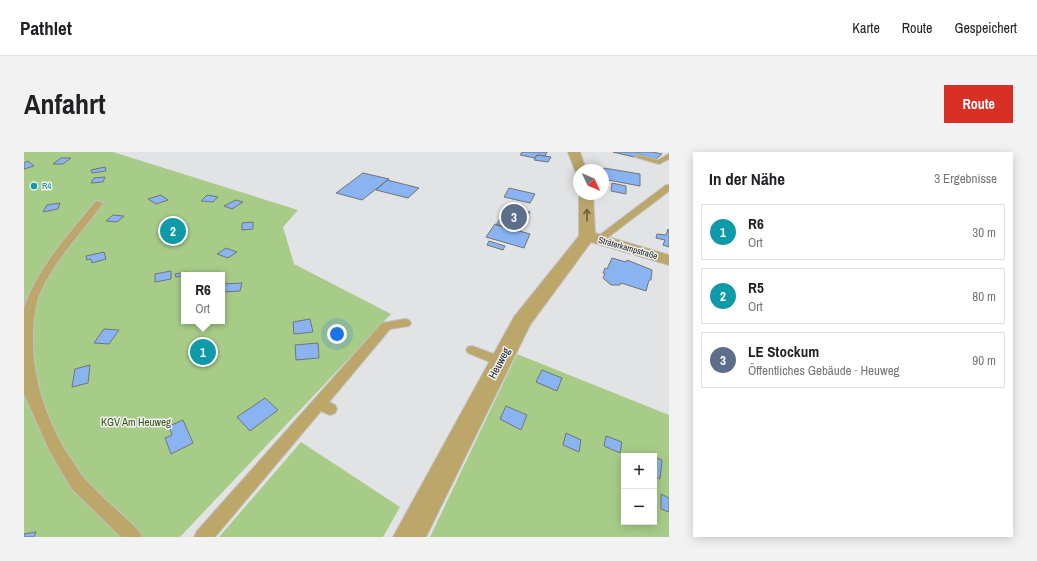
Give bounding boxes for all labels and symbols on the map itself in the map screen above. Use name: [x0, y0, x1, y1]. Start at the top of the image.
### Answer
north arrow: [573, 164, 609, 200]
place label: R4: [42, 180, 51, 192]
marker: R4: [29, 181, 39, 191]
pin: 3: [501, 202, 527, 232]
one-way arrow: [583, 209, 590, 222]
pin: 2: [160, 216, 186, 246]
street label: Sträterkampstraße: [597, 234, 659, 262]
your location: [327, 324, 347, 344]
pin: 1: [190, 337, 216, 367]
street label: Heuweg: [485, 345, 513, 381]
park label: KGV Am Heuweg: [101, 415, 171, 429]

